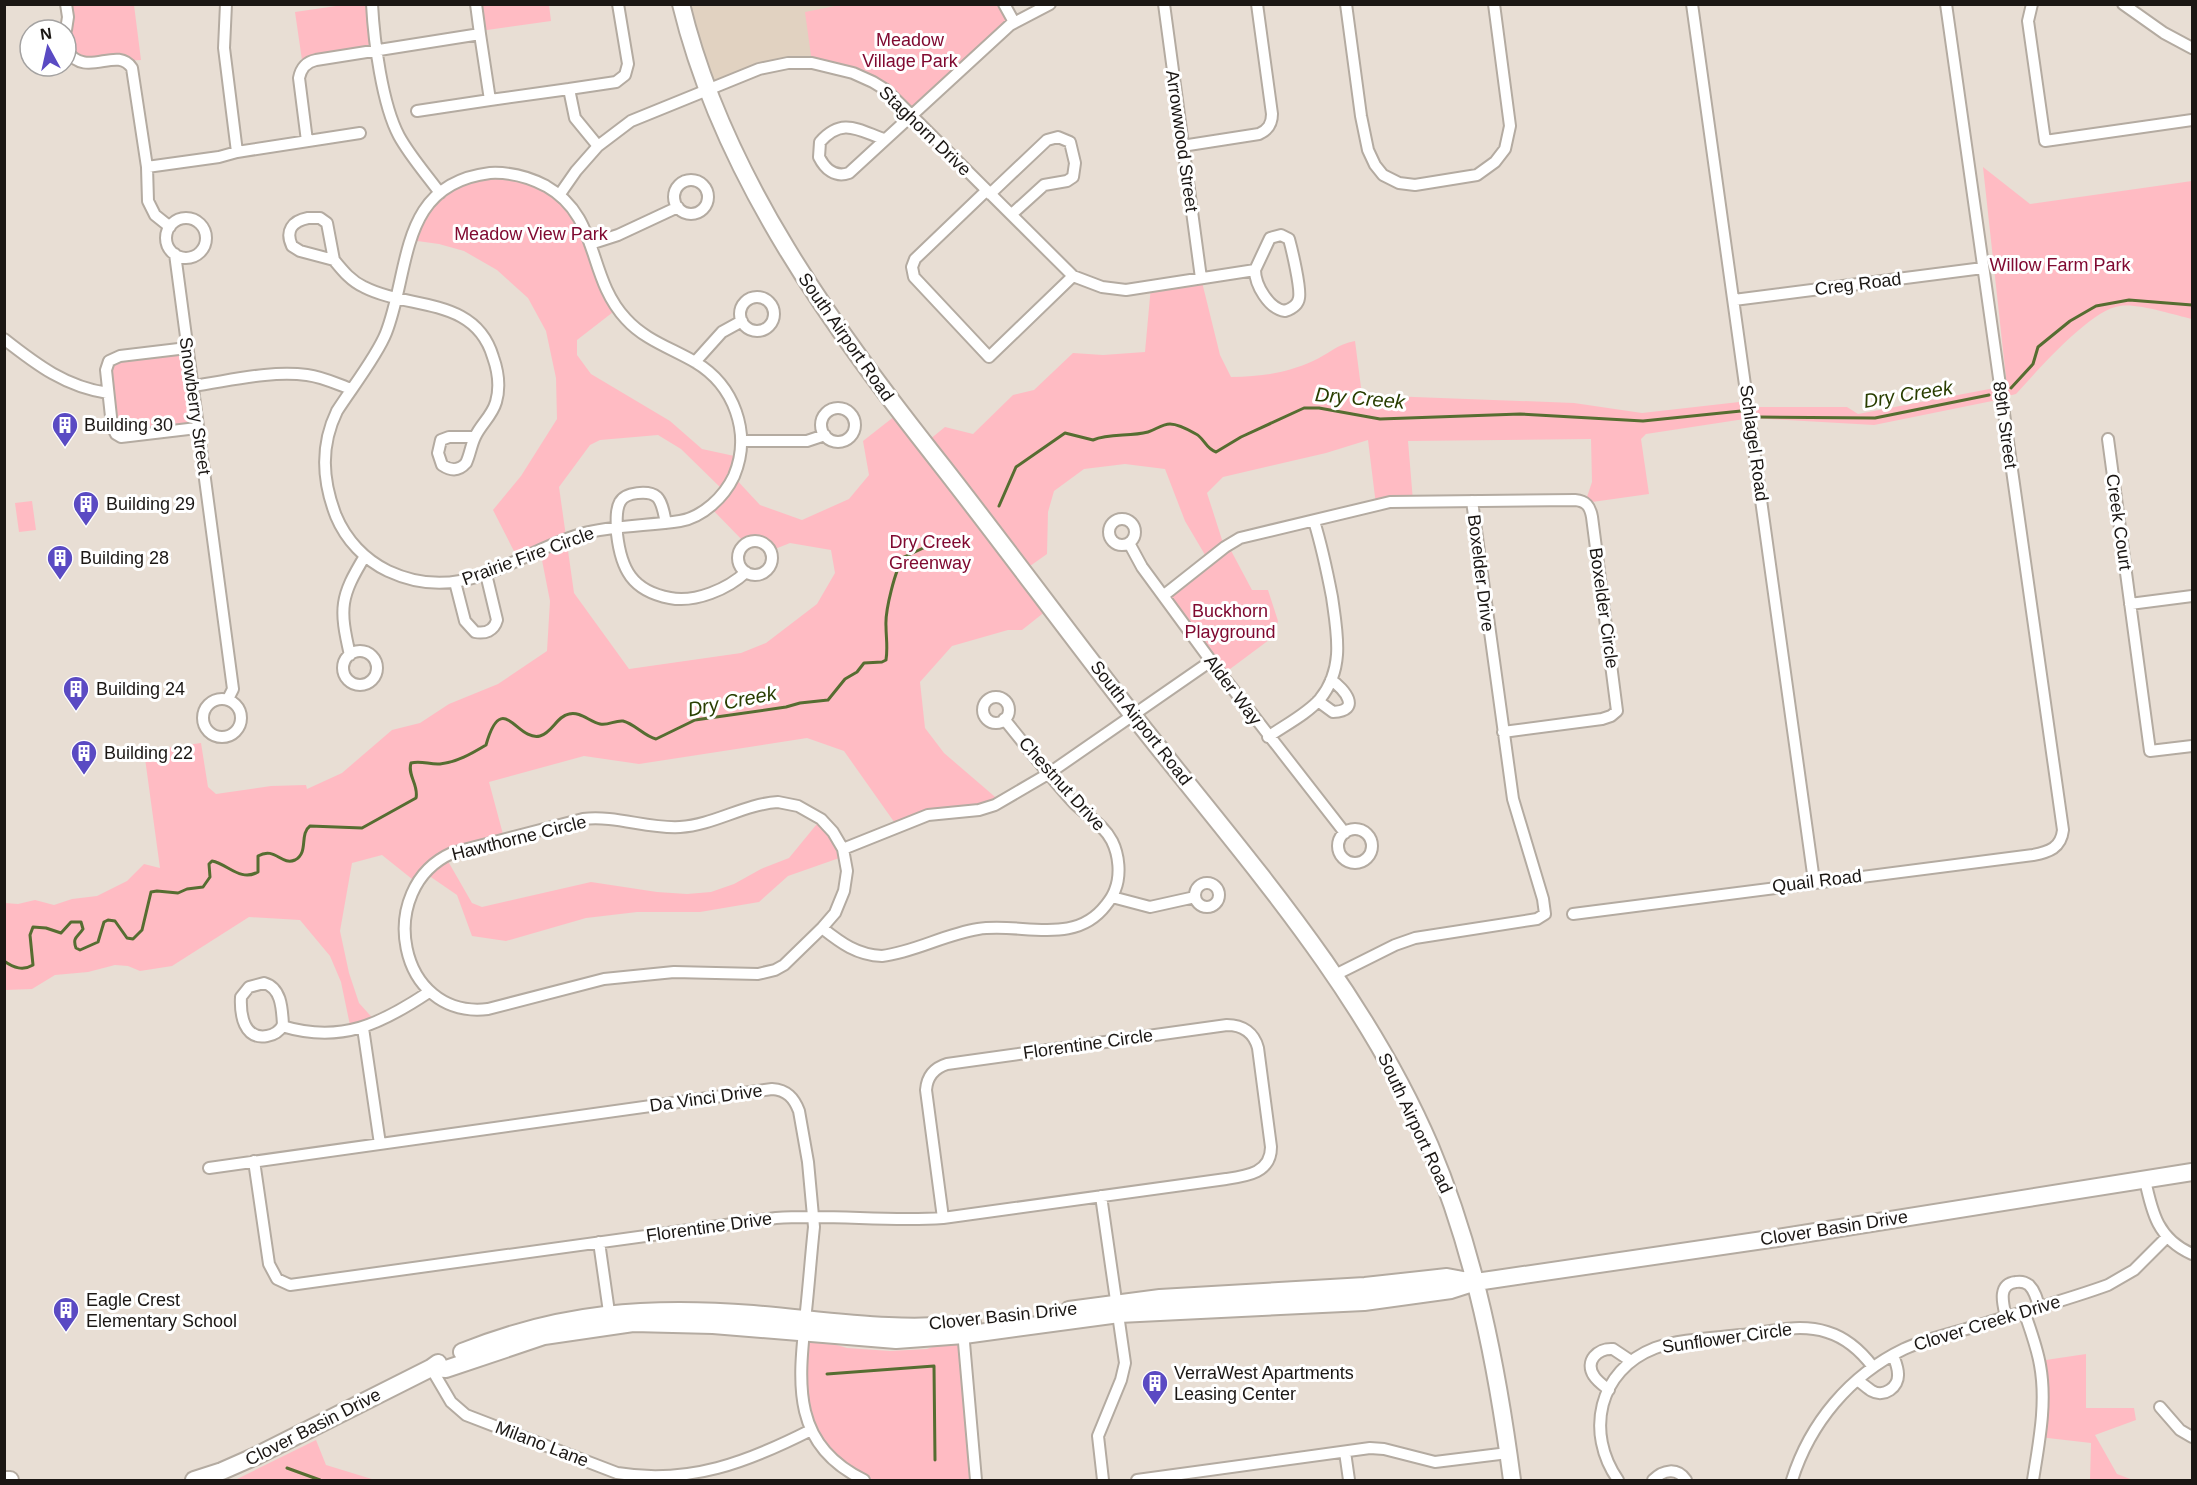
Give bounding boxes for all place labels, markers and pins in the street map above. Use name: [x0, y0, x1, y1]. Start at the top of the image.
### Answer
building icon: Building 30: [50, 410, 80, 448]
place label: Building 30: [84, 415, 173, 435]
building icon: Building 29: [71, 489, 101, 527]
place label: Building 29: [106, 494, 195, 514]
building icon: Building 28: [45, 543, 75, 581]
place label: Building 28: [80, 548, 169, 568]
building icon: Building 24: [61, 674, 91, 712]
place label: Building 24: [96, 679, 185, 699]
building icon: Building 22: [69, 738, 99, 776]
place label: Building 22: [104, 743, 193, 763]
place label: Eagle Crest Elementary School: [86, 1290, 237, 1331]
building icon: Eagle Crest Elementary School: [51, 1295, 81, 1333]
place label: VerraWest Apartments Leasing Center: [1174, 1363, 1354, 1404]
building icon: VerraWest Apartments Leasing Center: [1140, 1368, 1170, 1406]

